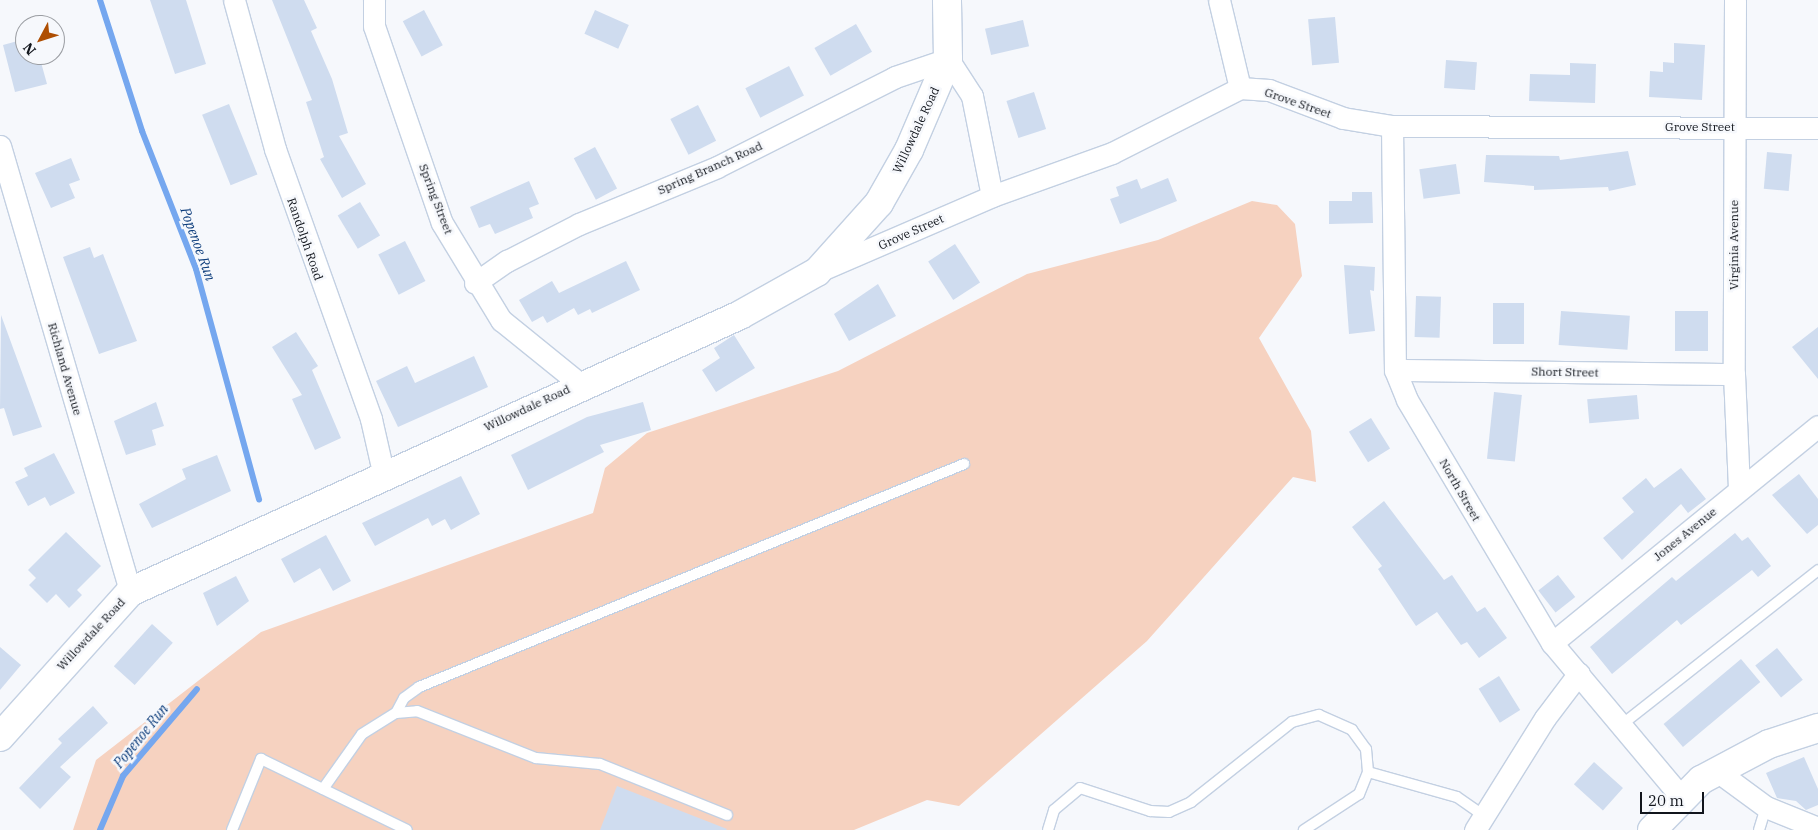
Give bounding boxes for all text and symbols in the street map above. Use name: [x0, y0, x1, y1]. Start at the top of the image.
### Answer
north arrow: [15, 15, 65, 65]
text: N: [19, 39, 40, 59]
street label: Willowdale Road: [890, 85, 942, 175]
street label: Grove Street: [1263, 85, 1333, 121]
street label: Grove Street: [1665, 120, 1735, 134]
street label: Spring Branch Road: [655, 138, 765, 198]
street label: Spring Street: [416, 162, 456, 236]
street label: Randolph Road: [284, 196, 326, 282]
street label: Virginia Avenue: [1727, 200, 1741, 290]
water label: Popenoe Run: [177, 205, 219, 283]
street label: Grove Street: [876, 211, 946, 253]
street label: Richland Avenue: [45, 321, 85, 417]
street label: Short Street: [1531, 364, 1599, 380]
street label: Willowdale Road: [482, 382, 572, 434]
street label: North Street: [1436, 456, 1484, 524]
street label: Jones Avenue: [1651, 504, 1719, 564]
street label: Willowdale Road: [54, 595, 128, 673]
water label: Popenoe Run: [110, 701, 172, 771]
scale bar: [1643, 782, 1707, 814]
text: 20 m: [1648, 791, 1684, 810]

